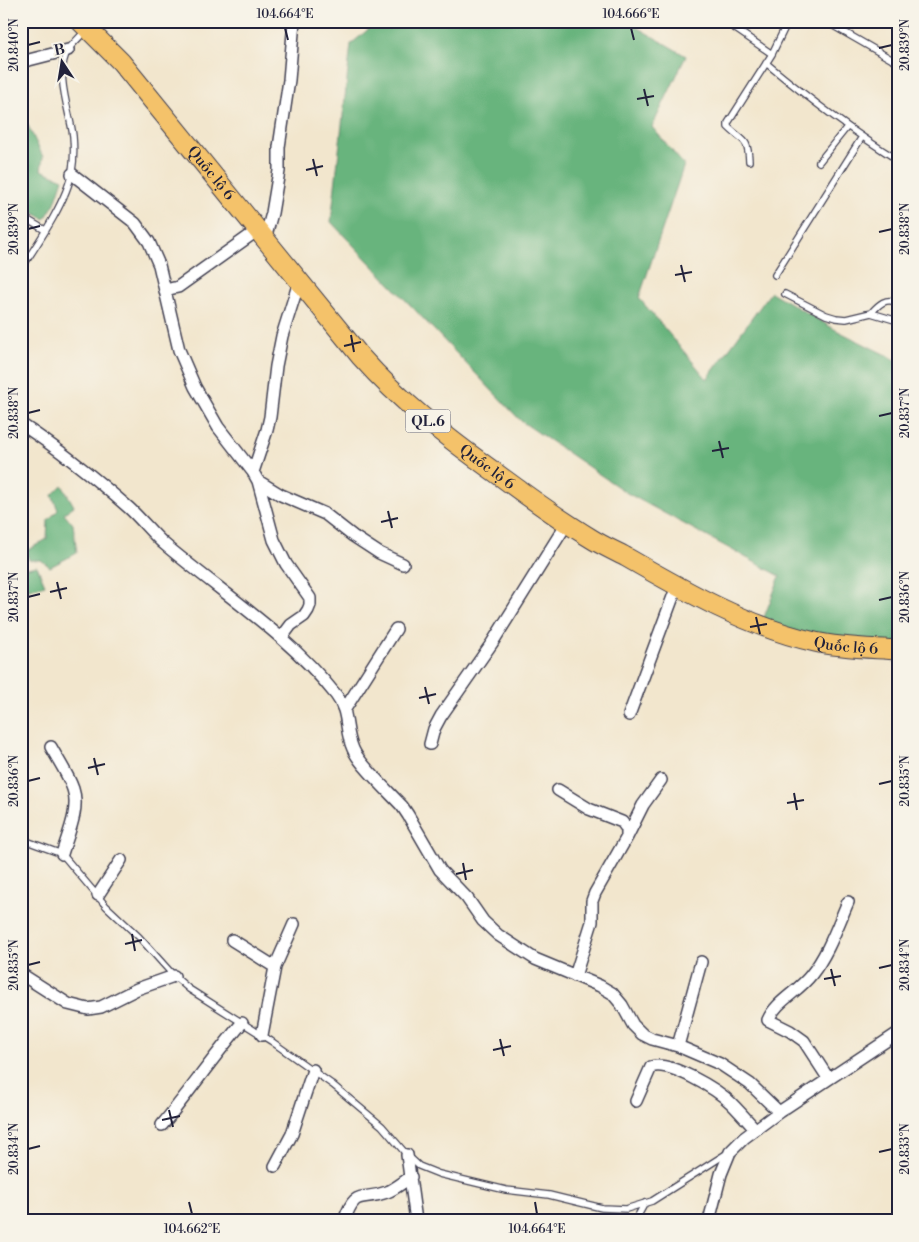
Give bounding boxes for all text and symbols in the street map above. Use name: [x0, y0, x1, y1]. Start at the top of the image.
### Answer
text: 104.664°E: [256, 7, 314, 22]
text: 104.666°E: [602, 7, 660, 22]
text: 20.840°N: [7, 18, 22, 72]
text: 20.839°N: [898, 19, 913, 71]
north arrow: [38, 38, 88, 88]
text: B: [52, 40, 67, 60]
street label: Quốc lộ 6: [183, 142, 239, 204]
text: 20.839°N: [7, 203, 22, 255]
text: 20.838°N: [898, 203, 913, 255]
text: 20.838°N: [7, 387, 22, 439]
text: 20.837°N: [898, 388, 913, 438]
road number: QL.6: [406, 410, 450, 432]
street label: Quốc lộ 6: [455, 440, 519, 494]
text: 20.836°N: [898, 571, 913, 623]
text: 20.837°N: [7, 572, 22, 622]
street label: Quốc lộ 6: [812, 633, 879, 659]
text: 20.836°N: [7, 755, 22, 807]
text: 20.835°N: [898, 755, 913, 807]
text: 20.835°N: [7, 939, 22, 991]
text: 20.834°N: [898, 939, 913, 991]
text: 20.834°N: [7, 1123, 22, 1175]
text: 20.833°N: [898, 1123, 913, 1175]
text: 104.662°E: [164, 1222, 220, 1237]
text: 104.664°E: [508, 1222, 566, 1237]

